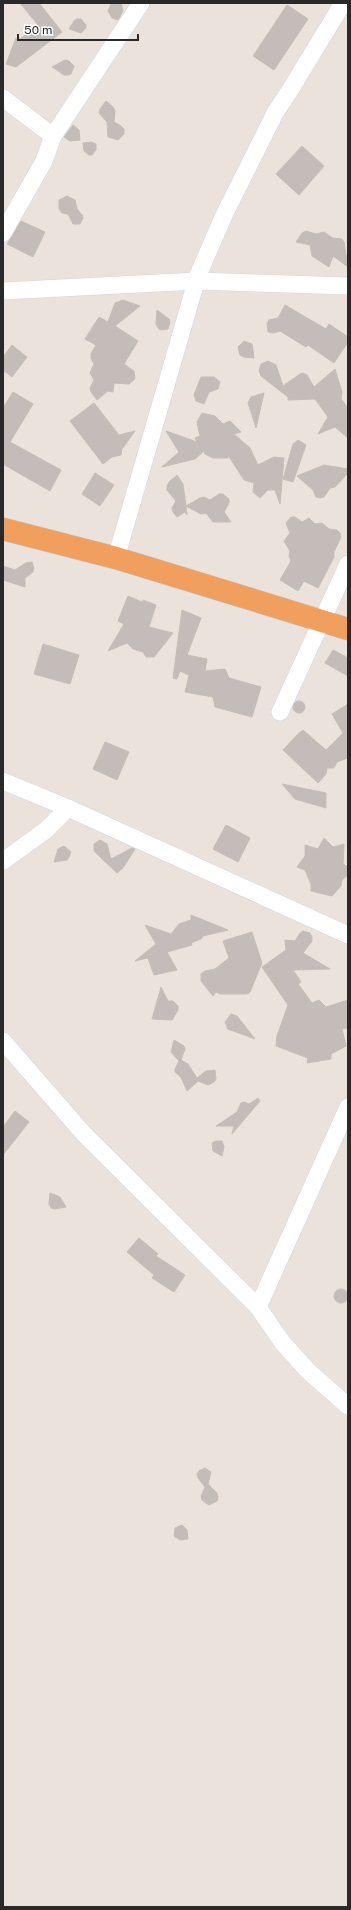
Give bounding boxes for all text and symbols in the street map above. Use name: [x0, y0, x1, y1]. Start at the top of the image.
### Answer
scale bar: [18, 16, 138, 42]
text: 50 m: [24, 23, 52, 37]

